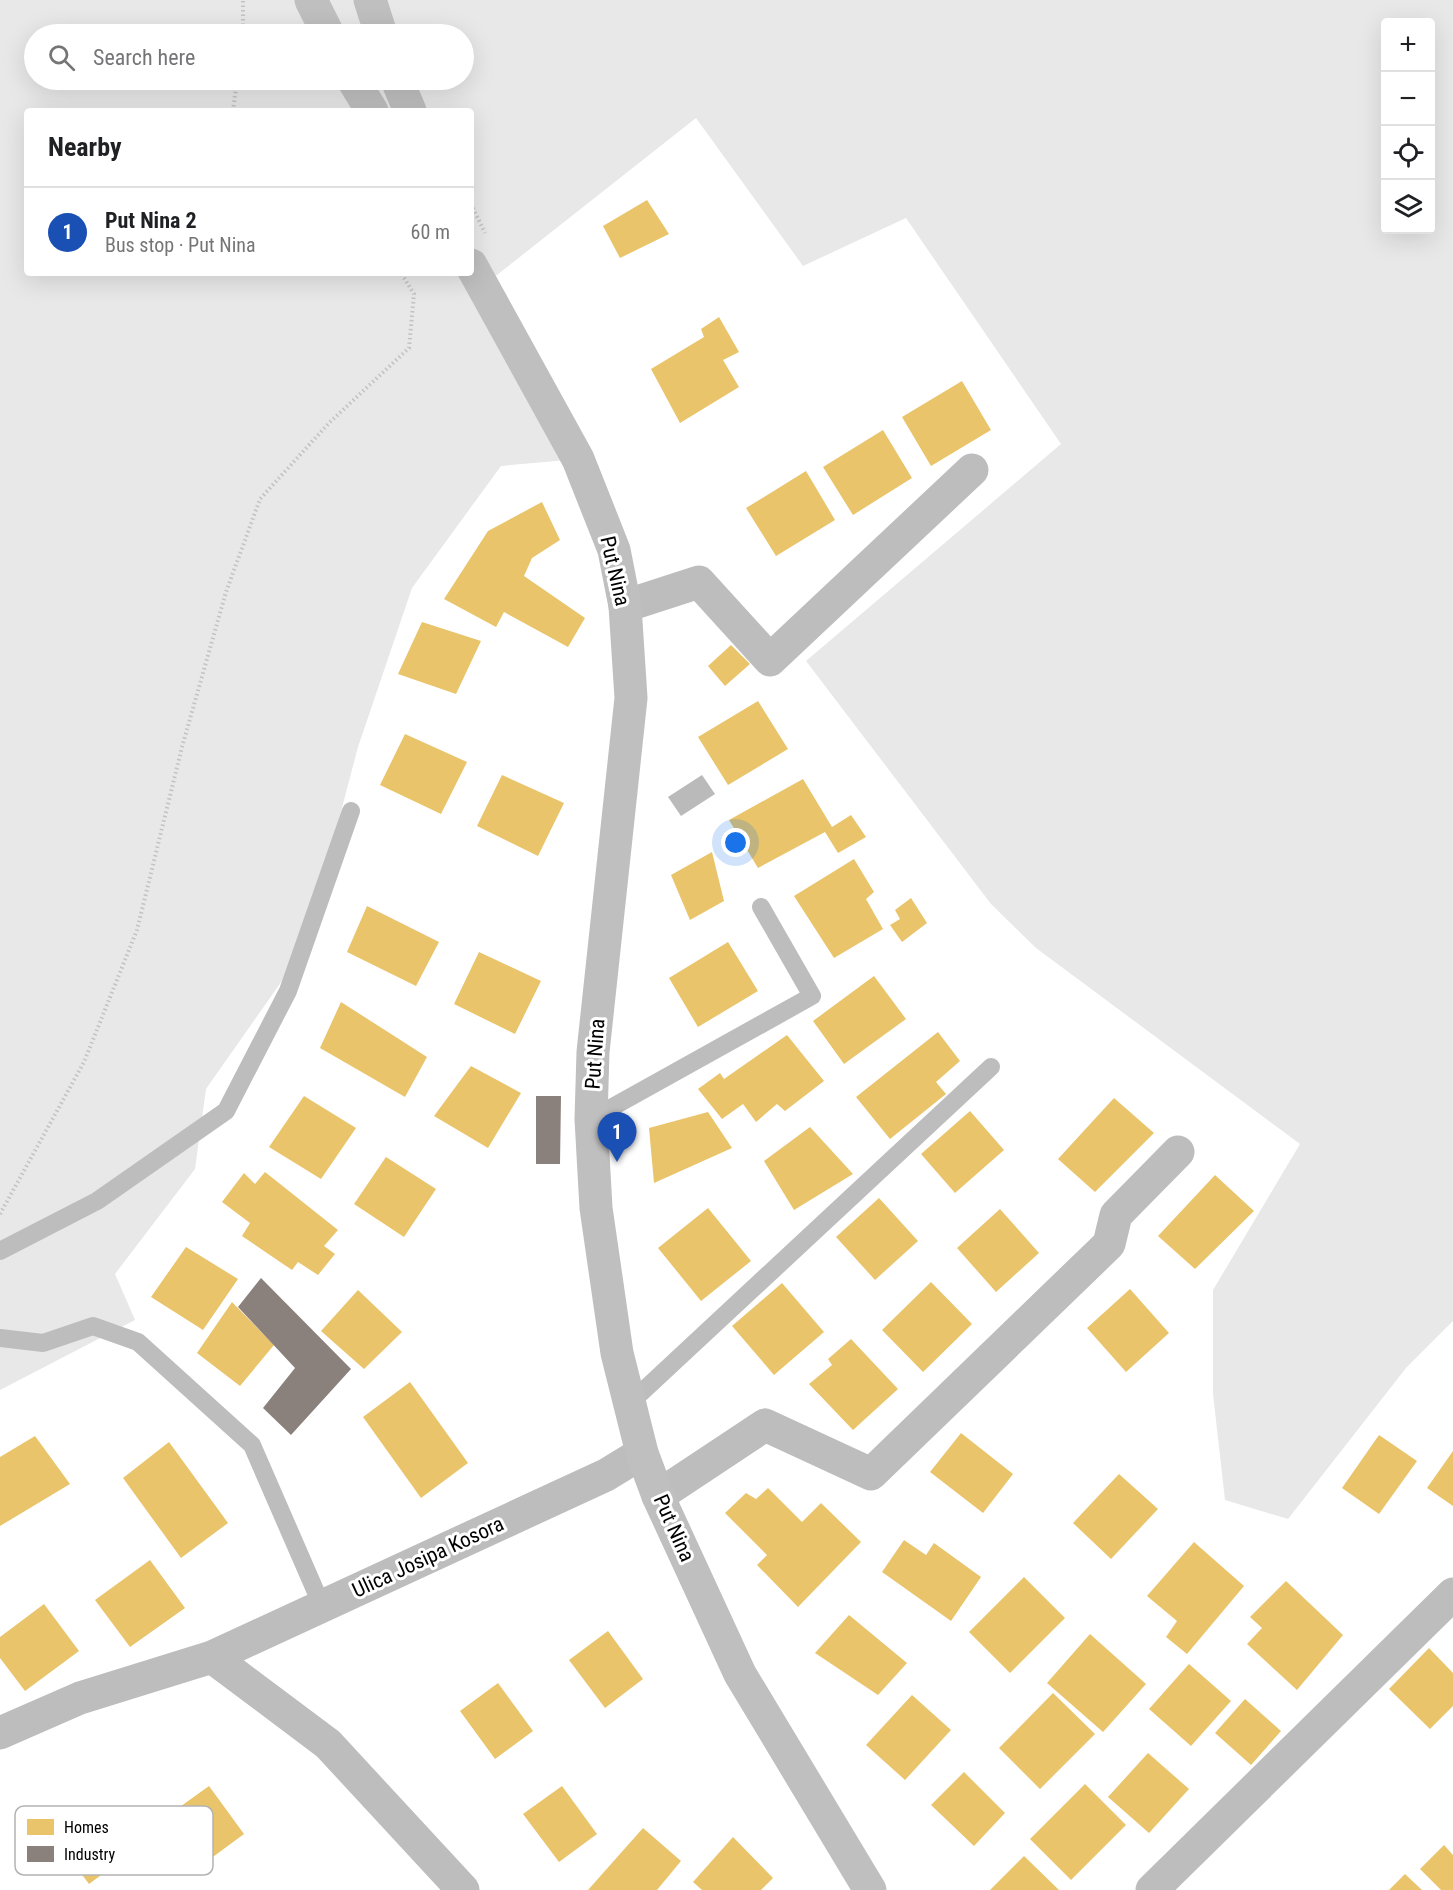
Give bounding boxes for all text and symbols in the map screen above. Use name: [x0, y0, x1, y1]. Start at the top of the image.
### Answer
map controls: [1381, 18, 1435, 234]
button: +: [1381, 18, 1435, 72]
search box: [24, 24, 474, 90]
icon: search: [45, 41, 78, 74]
text: Search here: [93, 45, 195, 70]
button: −: [1381, 72, 1435, 126]
button: locate: [1381, 126, 1435, 180]
text: Nearby: [48, 132, 122, 162]
button: layers: [1381, 180, 1435, 234]
text: Put Nina 2: [105, 208, 197, 233]
text: 1: [62, 220, 73, 244]
text: 60 m: [411, 220, 450, 244]
text: Bus stop · Put Nina: [105, 233, 256, 257]
street label: Put Nina: [595, 534, 635, 608]
your location: [721, 828, 750, 857]
street label: Put Nina: [581, 1018, 609, 1090]
pin: 1: [598, 1112, 636, 1162]
street label: Put Nina: [649, 1491, 699, 1565]
street label: Ulica Josipa Kosora: [349, 1511, 507, 1603]
legend: [15, 1806, 213, 1875]
text: Homes: [64, 1818, 109, 1837]
text: Industry: [64, 1845, 115, 1864]

